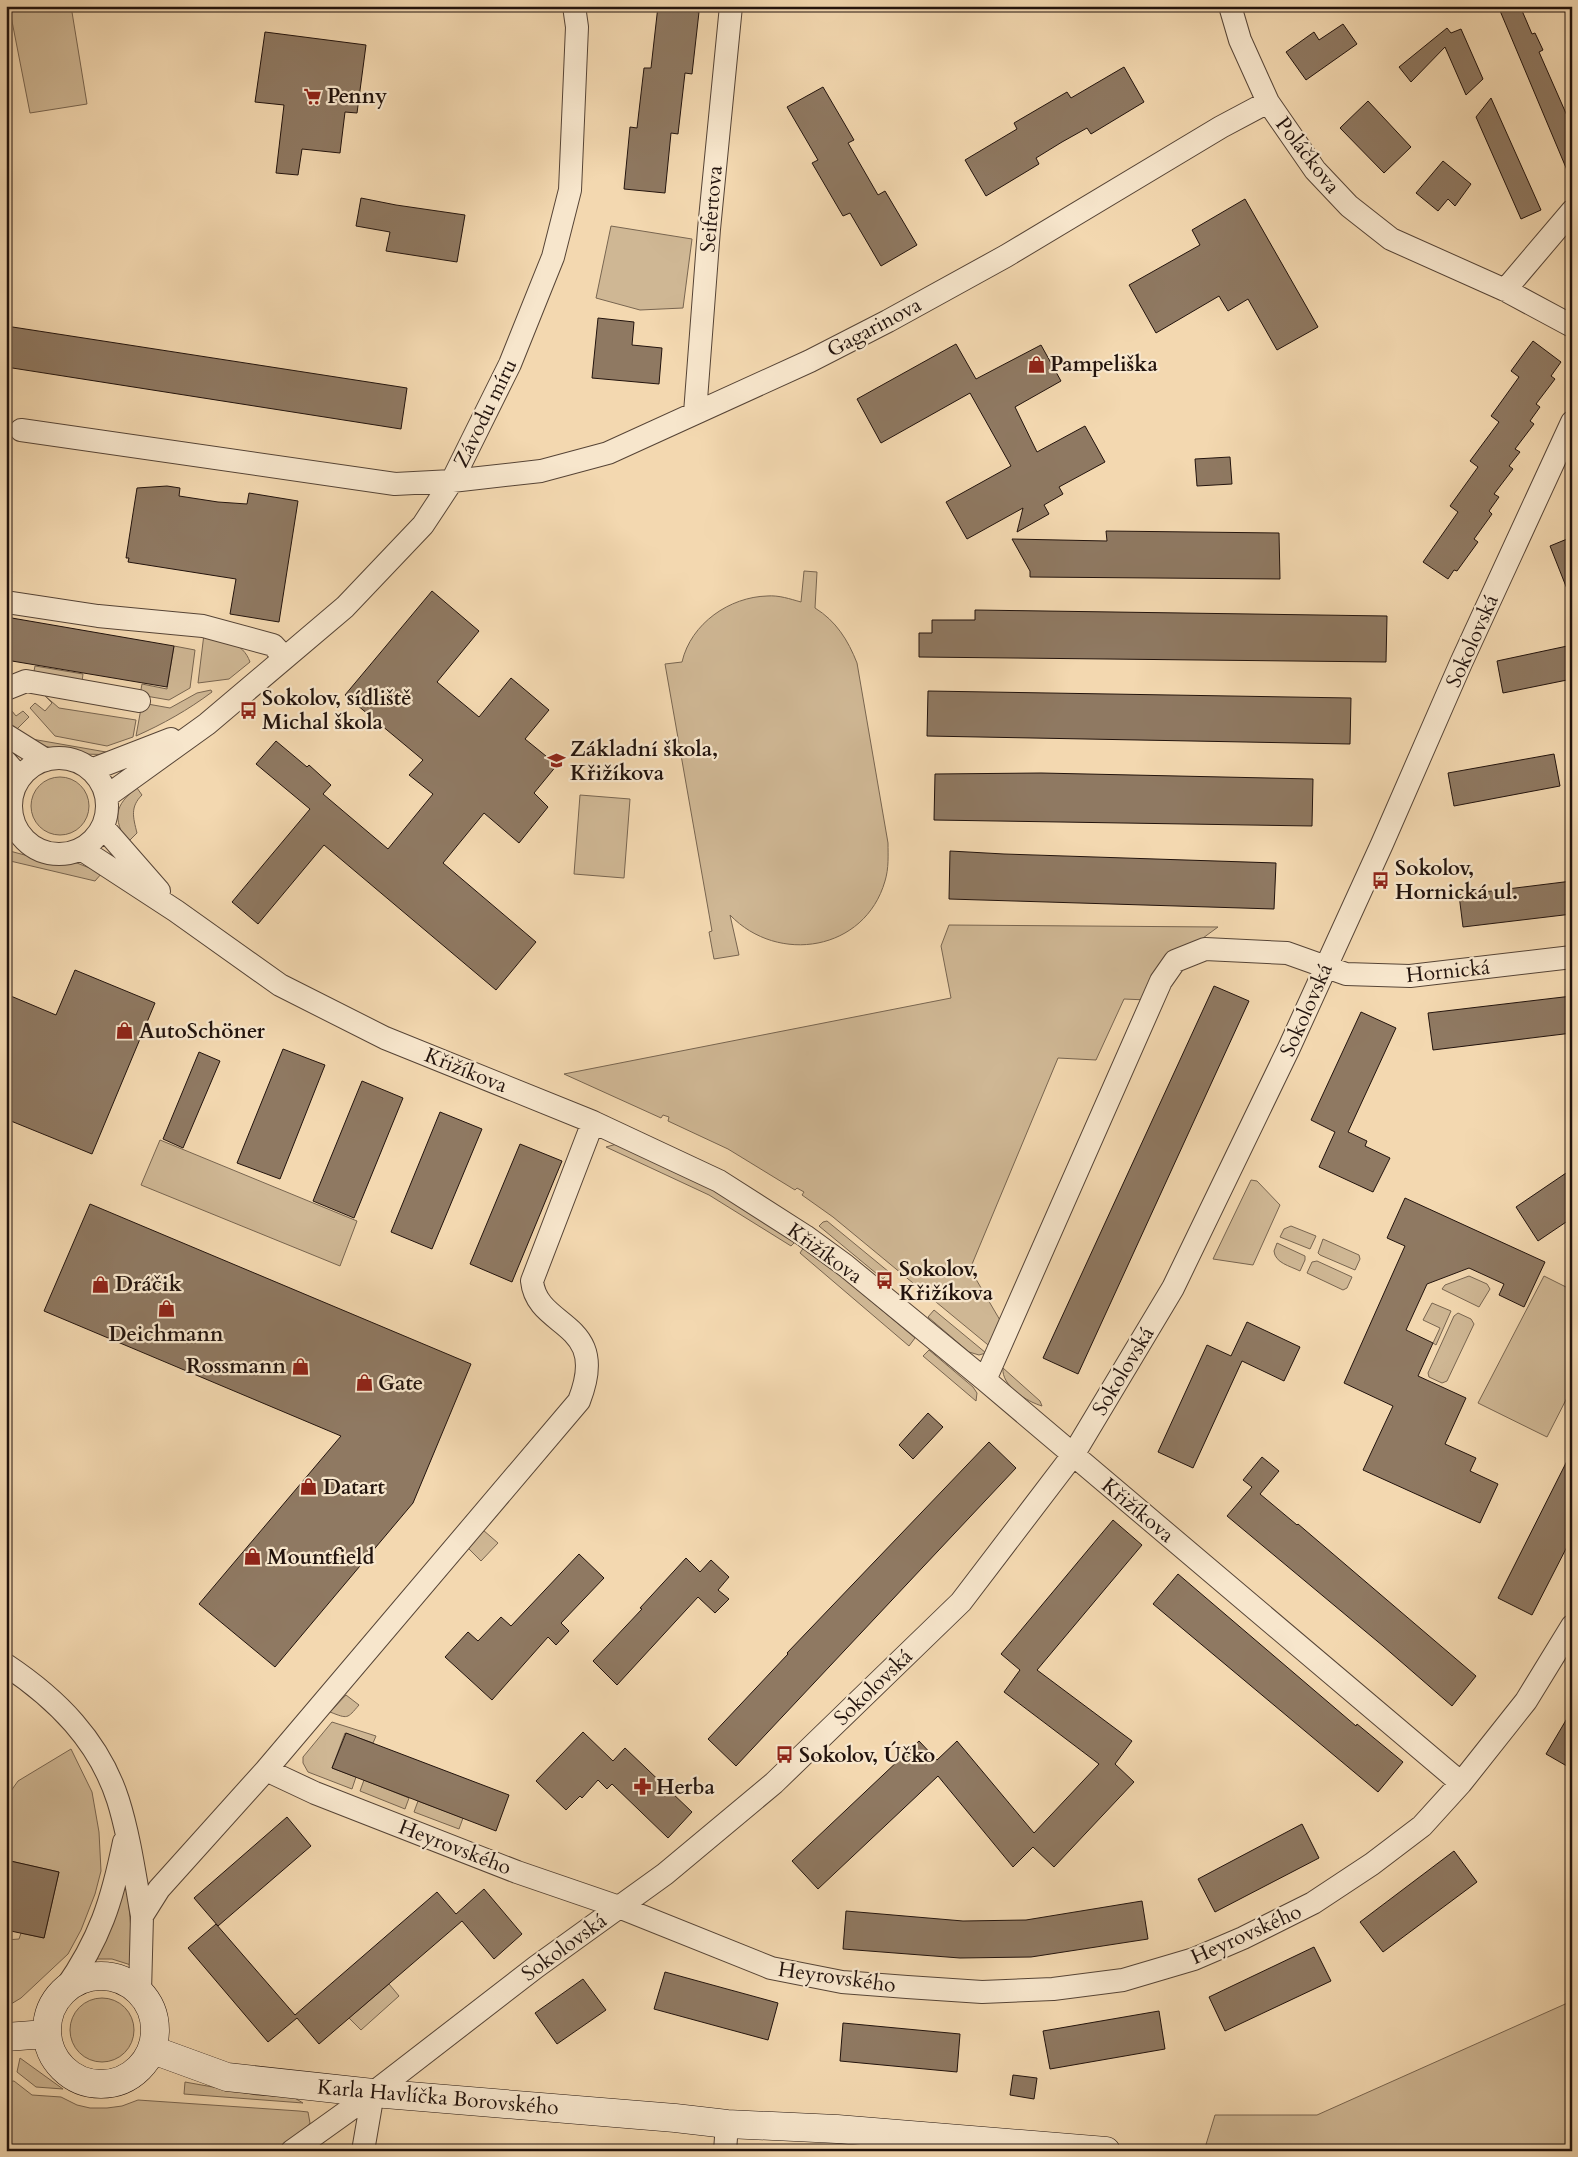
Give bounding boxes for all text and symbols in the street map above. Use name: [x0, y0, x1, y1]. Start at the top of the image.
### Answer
place label: Penny: [327, 82, 387, 111]
supermarket icon: Penny: [303, 86, 323, 106]
street label: Poláčkova: [1268, 111, 1347, 200]
street label: Seifertova: [693, 164, 730, 254]
street label: Gagarinova: [822, 290, 927, 364]
place label: Pampeliška: [1050, 350, 1158, 379]
street label: Závodu míru: [447, 354, 524, 472]
shop icon: Pampeliška: [1026, 354, 1046, 374]
street label: Sokolovská: [1439, 590, 1506, 692]
place label: Sokolov, sídliště Michal škola: [262, 684, 412, 737]
bus stop icon: Sokolov, sídliště Michal škola: [238, 700, 258, 720]
place label: Základní škola, Křižíkova: [570, 735, 718, 788]
school or university icon: Základní škola, Křižíkova: [546, 751, 566, 771]
place label: Sokolov, Hornická ul.: [1395, 854, 1518, 907]
bus stop icon: Sokolov, Hornická ul.: [1371, 870, 1391, 890]
street label: Hornická: [1405, 953, 1491, 990]
street label: Sokolovská: [1273, 959, 1340, 1061]
place label: AutoSchöner: [139, 1017, 265, 1046]
shop icon: AutoSchöner: [115, 1021, 135, 1041]
street label: Křižíkova: [420, 1041, 511, 1100]
street label: Křižíkova: [781, 1216, 868, 1291]
place label: Sokolov, Křižíkova: [899, 1255, 994, 1308]
place label: Dráčik: [115, 1270, 182, 1299]
bus stop icon: Sokolov, Křižíkova: [875, 1271, 895, 1291]
shop icon: Dráčik: [91, 1274, 111, 1294]
shop icon: Deichmann: [156, 1299, 176, 1319]
place label: Deichmann: [108, 1320, 224, 1349]
street label: Sokolovská: [1085, 1321, 1161, 1421]
place label: Rossmann: [186, 1352, 287, 1381]
shop icon: Rossmann: [290, 1356, 310, 1376]
place label: Gate: [378, 1369, 423, 1398]
shop icon: Gate: [354, 1373, 374, 1393]
street label: Křižíkova: [1095, 1471, 1180, 1549]
place label: Datart: [323, 1473, 386, 1502]
shop icon: Datart: [299, 1477, 319, 1497]
place label: Mountfield: [267, 1543, 374, 1572]
shop icon: Mountfield: [243, 1547, 263, 1567]
street label: Sokolovská: [828, 1643, 919, 1732]
place label: Sokolov, Účko: [799, 1741, 935, 1770]
bus stop icon: Sokolov, Účko: [775, 1745, 795, 1765]
place label: Herba: [656, 1773, 716, 1802]
pharmacy icon: Herba: [632, 1777, 652, 1797]
street label: Heyrovského: [394, 1813, 515, 1882]
street label: Heyrovského: [1186, 1897, 1306, 1972]
street label: Sokolovská: [516, 1907, 613, 1988]
street label: Heyrovského: [776, 1955, 898, 2000]
street label: Karla Havlíčka Borovského: [316, 2072, 560, 2123]

